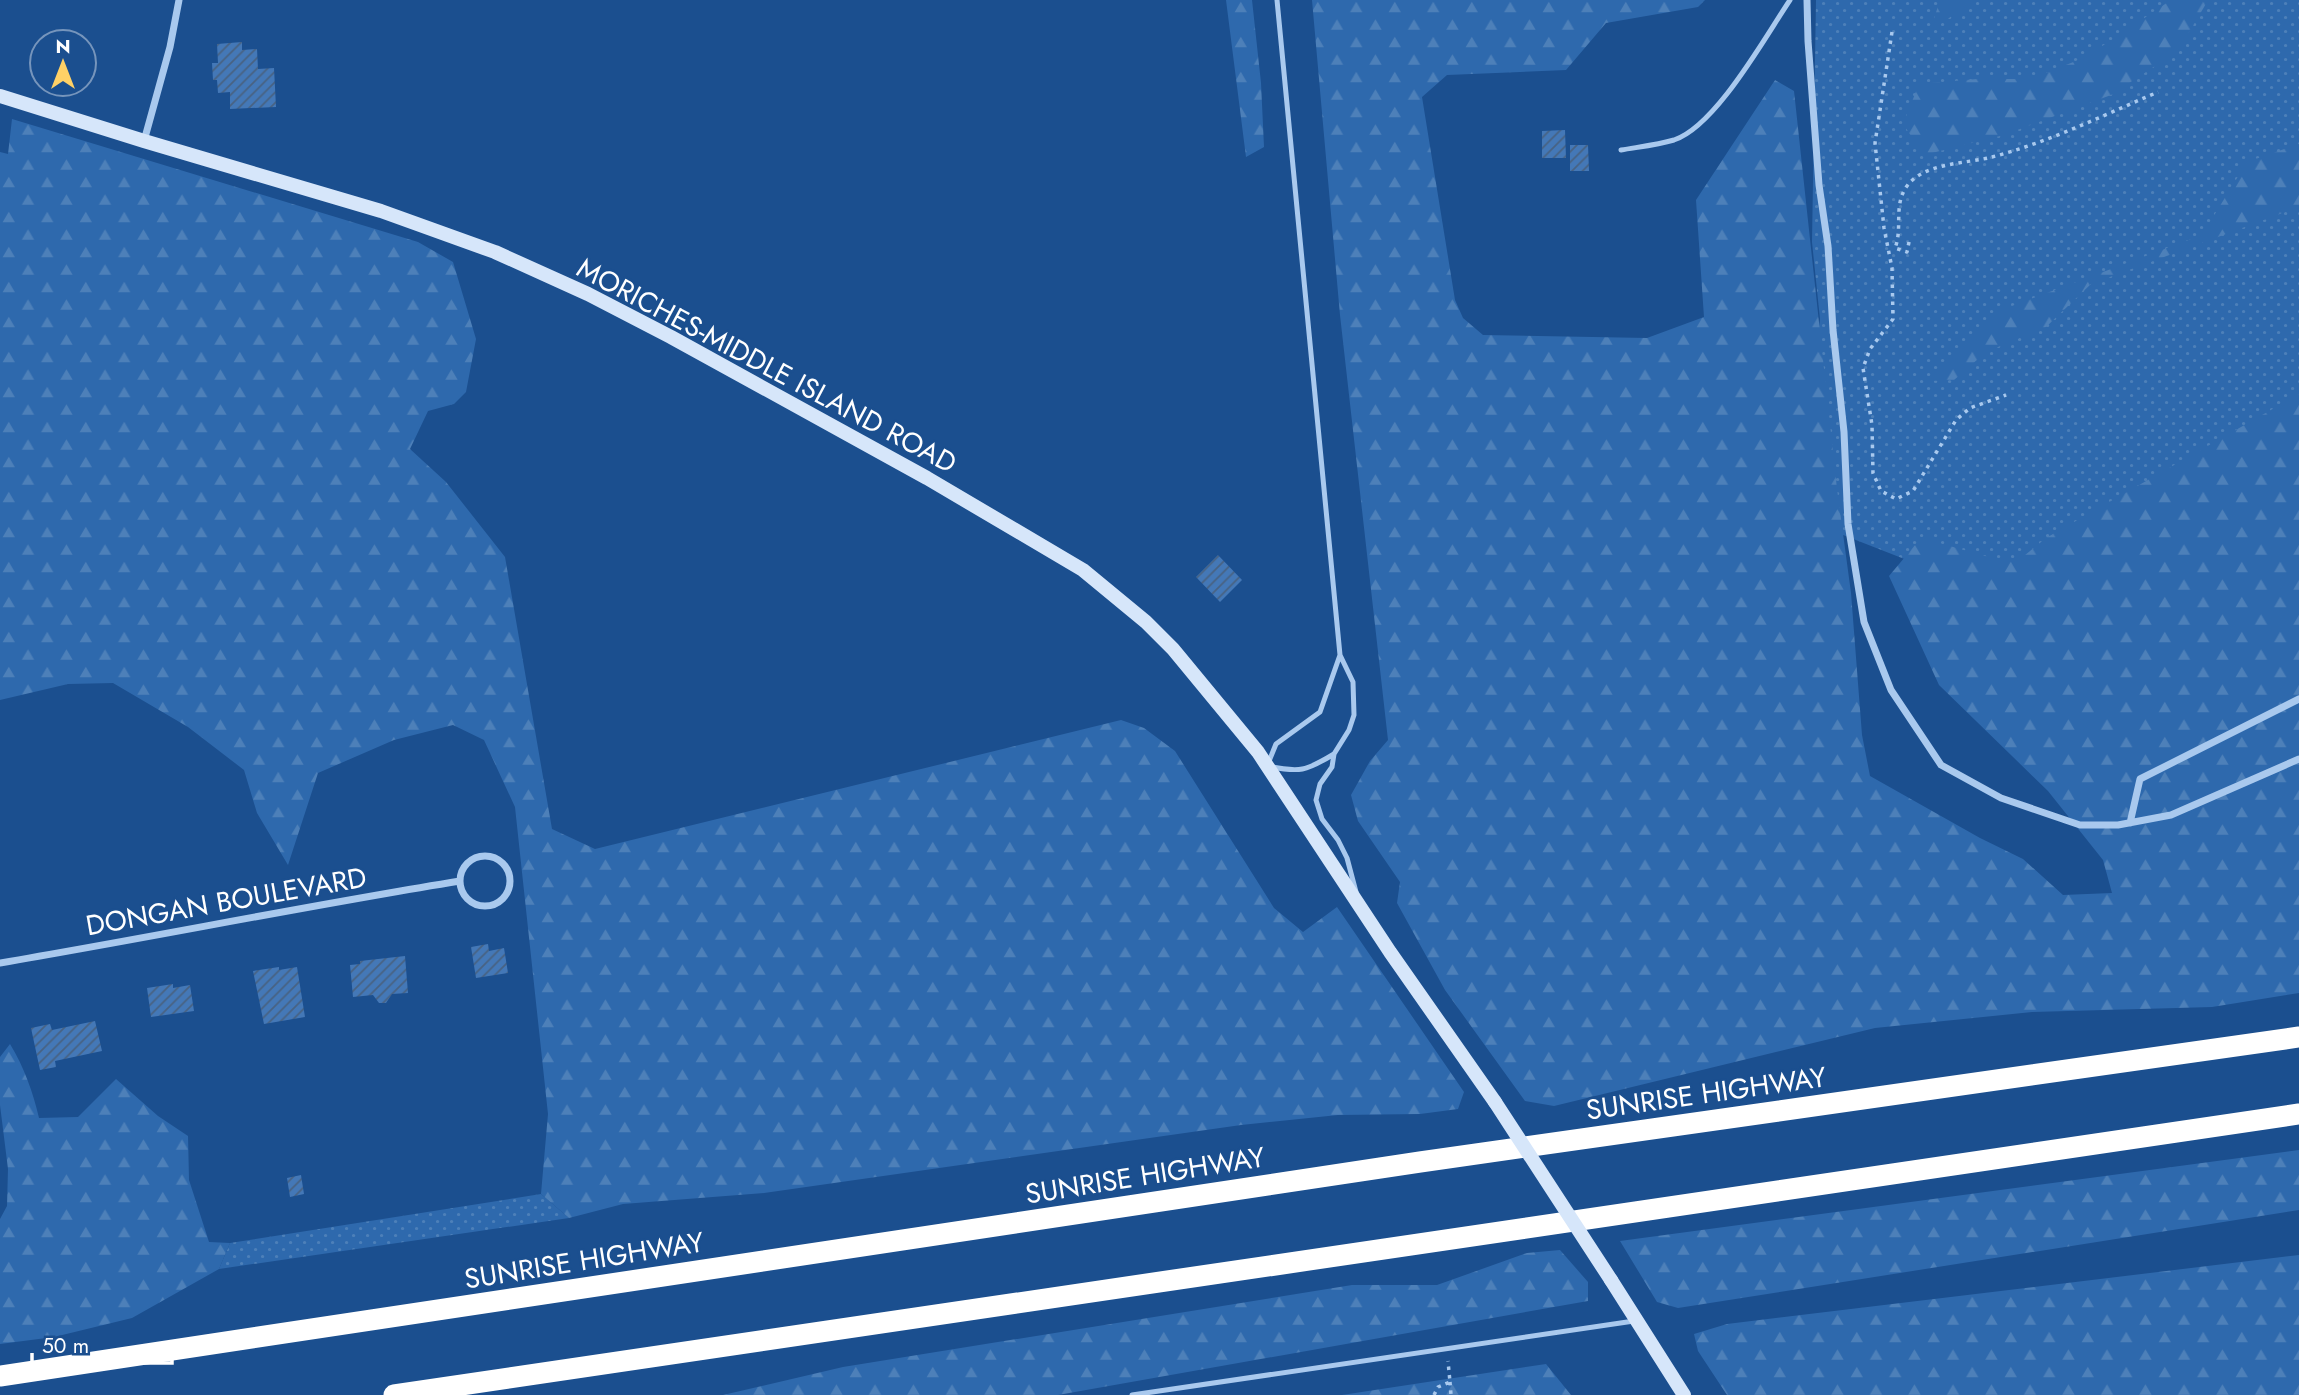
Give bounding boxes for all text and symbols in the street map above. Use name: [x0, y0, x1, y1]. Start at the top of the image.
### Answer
north arrow: [28, 28, 98, 98]
text: N: [55, 33, 71, 60]
street label: MORICHES-MIDDLE ISLAND ROAD: [570, 248, 964, 483]
street label: DONGAN BOULEVARD: [82, 857, 370, 946]
street label: SUNRISE HIGHWAY: [1583, 1056, 1829, 1131]
street label: SUNRISE HIGHWAY: [1022, 1136, 1268, 1215]
street label: SUNRISE HIGHWAY: [461, 1221, 707, 1300]
scale bar: [32, 1322, 172, 1366]
text: 50 m: [42, 1331, 89, 1361]

